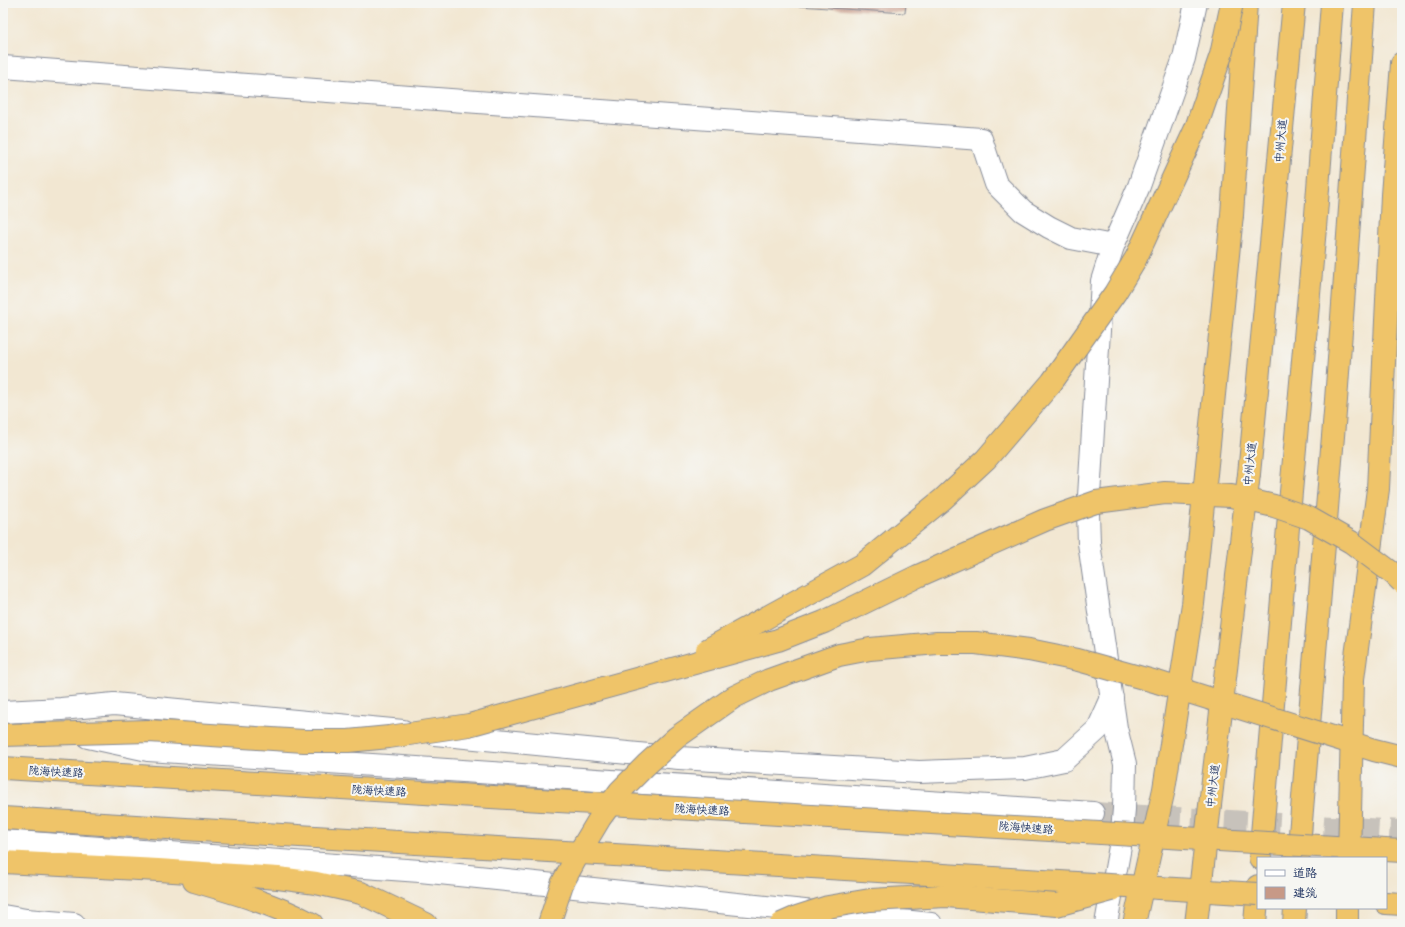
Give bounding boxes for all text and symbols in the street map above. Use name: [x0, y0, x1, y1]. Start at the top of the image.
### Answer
street label: 中州大道: [1270, 118, 1292, 164]
street label: 中州大道: [1238, 441, 1262, 487]
street label: 陇海快速路: [28, 761, 84, 783]
street label: 中州大道: [1201, 763, 1225, 809]
street label: 陇海快速路: [351, 780, 407, 802]
street label: 陇海快速路: [674, 799, 730, 821]
street label: 陇海快速路: [998, 817, 1054, 839]
legend: [1257, 857, 1387, 909]
text: 道路: [1293, 862, 1317, 884]
text: 建筑: [1293, 882, 1317, 904]

